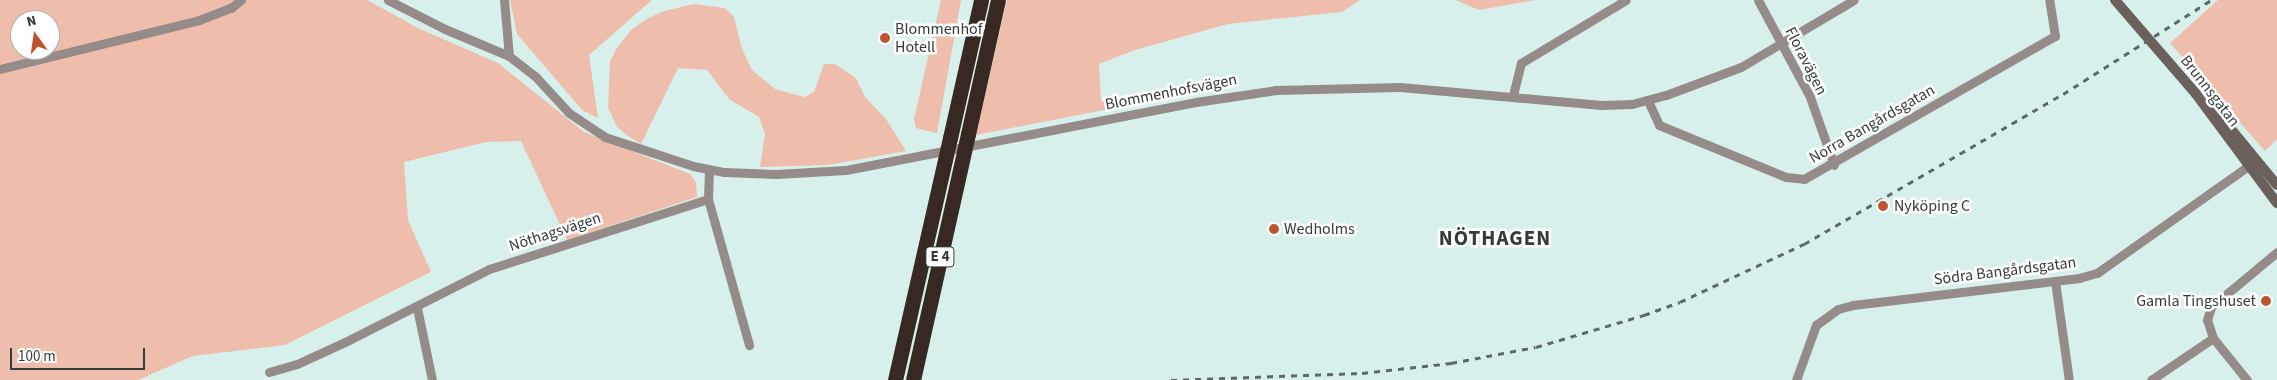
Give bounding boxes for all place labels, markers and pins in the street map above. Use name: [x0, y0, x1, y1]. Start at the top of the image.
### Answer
place label: Blommenhof Hotell: [895, 19, 982, 57]
marker: Blommenhof Hotell: [879, 32, 891, 44]
place label: Nyköping C: [1894, 196, 1970, 216]
marker: Nyköping C: [1876, 199, 1890, 213]
place label: Wedholms: [1284, 219, 1355, 239]
marker: Wedholms: [1268, 223, 1280, 235]
place label: Gamla Tingshuset: [2136, 291, 2256, 311]
marker: Gamla Tingshuset: [2260, 295, 2272, 307]

